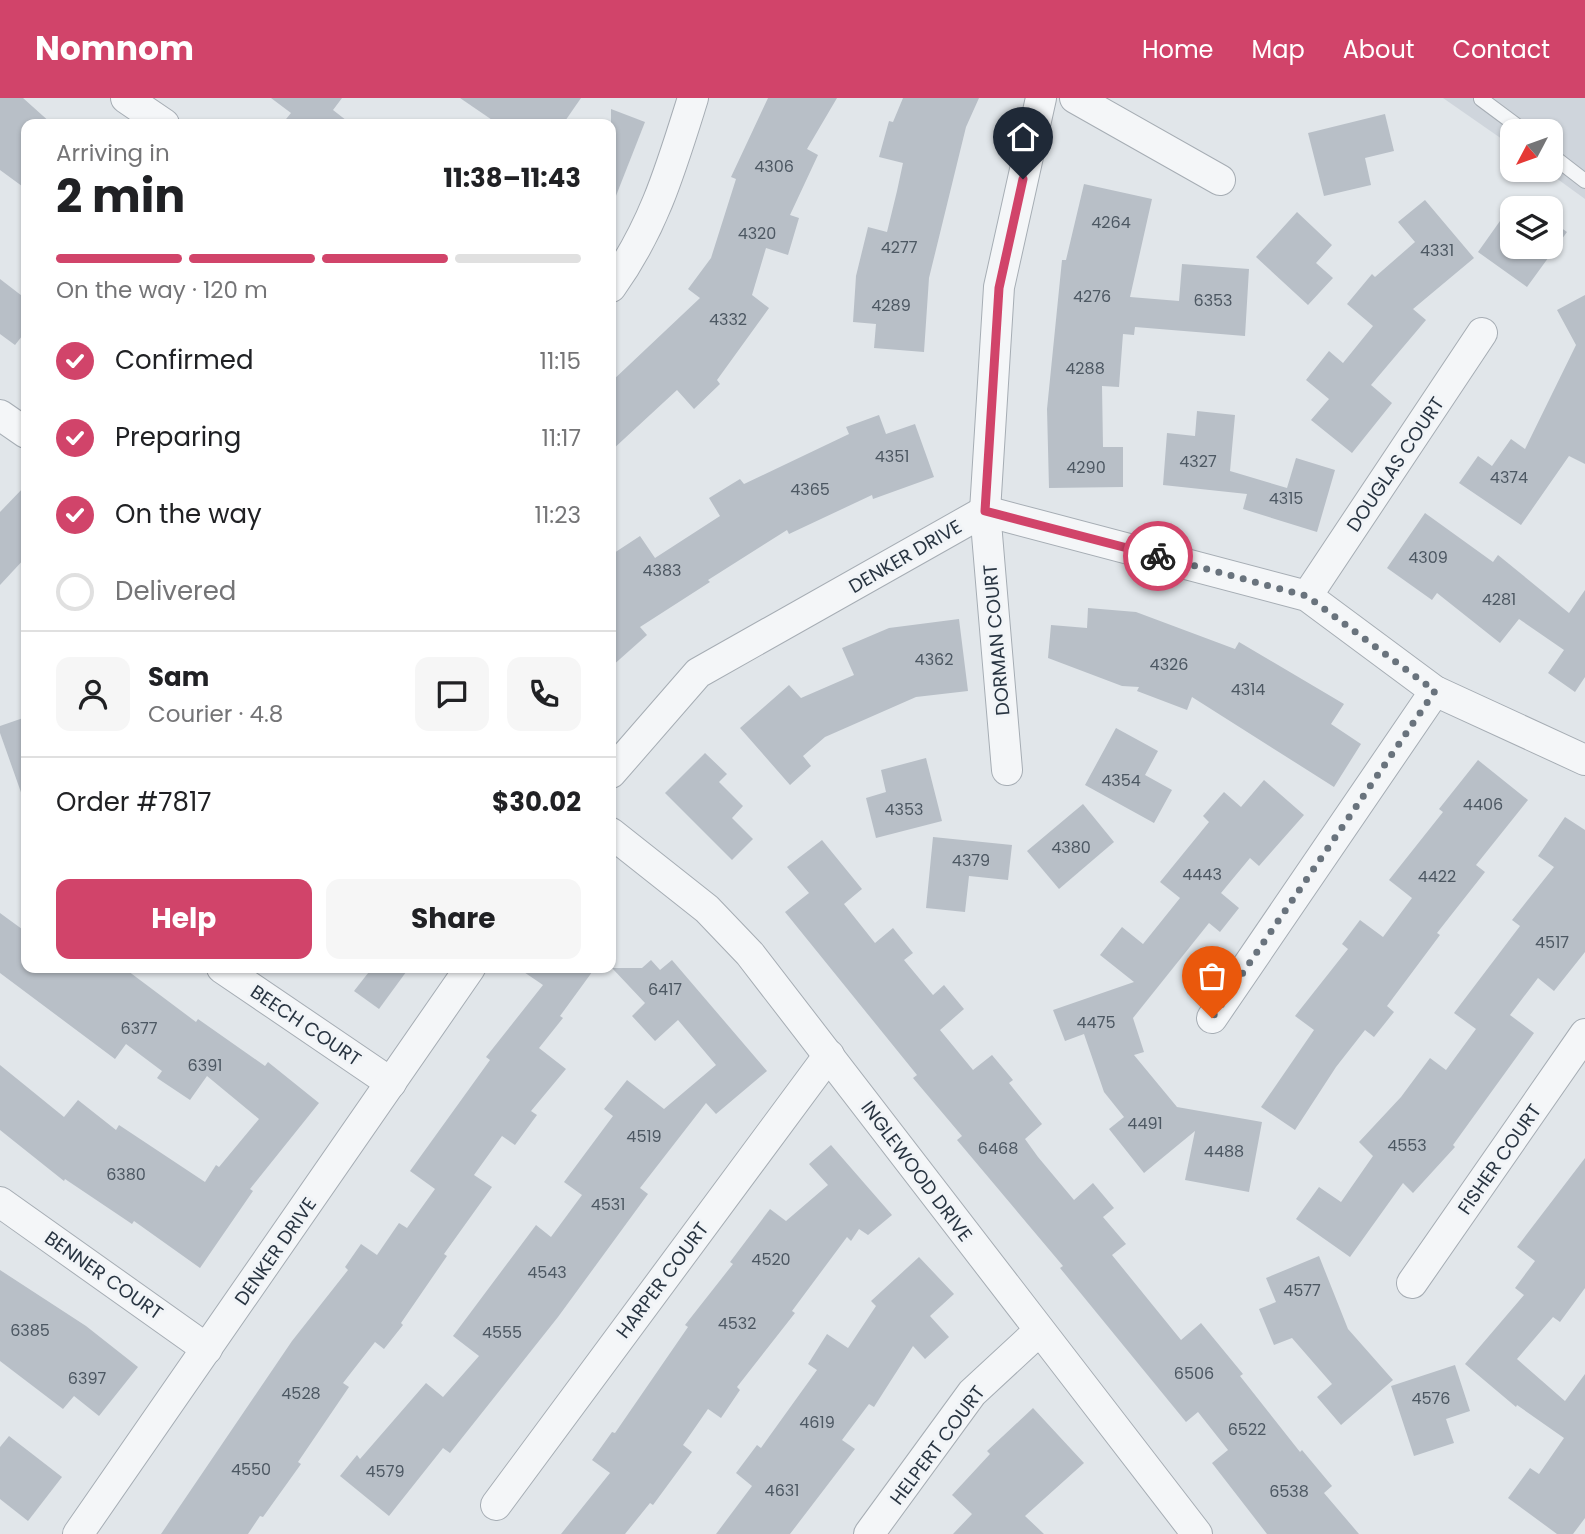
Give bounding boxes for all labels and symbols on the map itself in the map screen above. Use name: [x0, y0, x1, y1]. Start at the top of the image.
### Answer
pin: [993, 107, 1053, 179]
north arrow: [1500, 119, 1563, 182]
house number: 4306: [754, 155, 794, 178]
house number: 4264: [1091, 211, 1131, 234]
house number: 4320: [738, 222, 776, 245]
house number: 4277: [881, 236, 918, 259]
house number: 4331: [1420, 239, 1454, 262]
house number: 4276: [1073, 285, 1111, 308]
house number: 6353: [1193, 289, 1233, 312]
house number: 4289: [871, 294, 911, 317]
house number: 4332: [709, 308, 747, 331]
house number: 4288: [1065, 357, 1105, 380]
street label: DOUGLAS COURT: [1340, 391, 1451, 537]
house number: 4351: [875, 445, 909, 468]
house number: 4327: [1179, 450, 1217, 473]
house number: 4290: [1066, 456, 1106, 479]
house number: 4374: [1490, 466, 1528, 489]
house number: 4365: [790, 478, 830, 501]
house number: 4315: [1269, 487, 1303, 510]
street label: DENKER DRIVE: [844, 513, 967, 600]
courier: [1123, 521, 1193, 591]
house number: 4309: [1408, 546, 1448, 569]
house number: 4383: [642, 559, 682, 582]
street label: DORMAN COURT: [976, 563, 1017, 717]
house number: 4281: [1482, 588, 1516, 611]
house number: 4362: [915, 648, 953, 671]
house number: 4326: [1150, 653, 1188, 676]
house number: 4314: [1231, 678, 1265, 701]
house number: 4354: [1101, 769, 1141, 792]
house number: 4406: [1463, 793, 1503, 816]
house number: 4353: [885, 798, 923, 821]
house number: 4380: [1051, 836, 1091, 859]
house number: 4379: [952, 849, 990, 872]
house number: 4443: [1182, 863, 1222, 886]
house number: 4422: [1418, 865, 1456, 888]
house number: 4517: [1535, 931, 1569, 954]
pin: [1182, 946, 1242, 1018]
street label: BEECH COURT: [245, 978, 366, 1072]
house number: 6417: [648, 978, 682, 1001]
house number: 4475: [1077, 1011, 1115, 1034]
house number: 6377: [120, 1017, 158, 1040]
house number: 6391: [188, 1054, 222, 1077]
street label: INGLEWOOD DRIVE: [855, 1095, 979, 1247]
street label: FISHER COURT: [1451, 1099, 1548, 1220]
house number: 4491: [1127, 1112, 1163, 1135]
house number: 4519: [626, 1125, 662, 1148]
house number: 4553: [1387, 1134, 1427, 1157]
house number: 6468: [978, 1137, 1018, 1160]
house number: 4488: [1204, 1140, 1244, 1163]
house number: 6380: [106, 1163, 146, 1186]
street label: DENKER DRIVE: [228, 1192, 323, 1311]
house number: 4531: [591, 1193, 625, 1216]
street label: HARPER COURT: [610, 1217, 715, 1344]
street label: BENNER COURT: [39, 1225, 168, 1326]
house number: 4520: [751, 1248, 791, 1271]
house number: 4543: [527, 1261, 567, 1284]
house number: 4577: [1283, 1279, 1321, 1302]
house number: 4532: [718, 1312, 756, 1335]
house number: 6385: [10, 1319, 50, 1342]
house number: 4555: [482, 1321, 522, 1344]
house number: 6506: [1174, 1362, 1214, 1385]
house number: 6397: [68, 1367, 106, 1390]
street label: HELPERT COURT: [884, 1380, 991, 1511]
house number: 4528: [281, 1382, 321, 1405]
house number: 4576: [1411, 1387, 1451, 1410]
house number: 4619: [799, 1411, 835, 1434]
house number: 6522: [1228, 1418, 1266, 1441]
house number: 4550: [231, 1458, 271, 1481]
house number: 4579: [366, 1460, 404, 1483]
house number: 4631: [765, 1479, 799, 1502]
house number: 6538: [1269, 1480, 1309, 1503]

